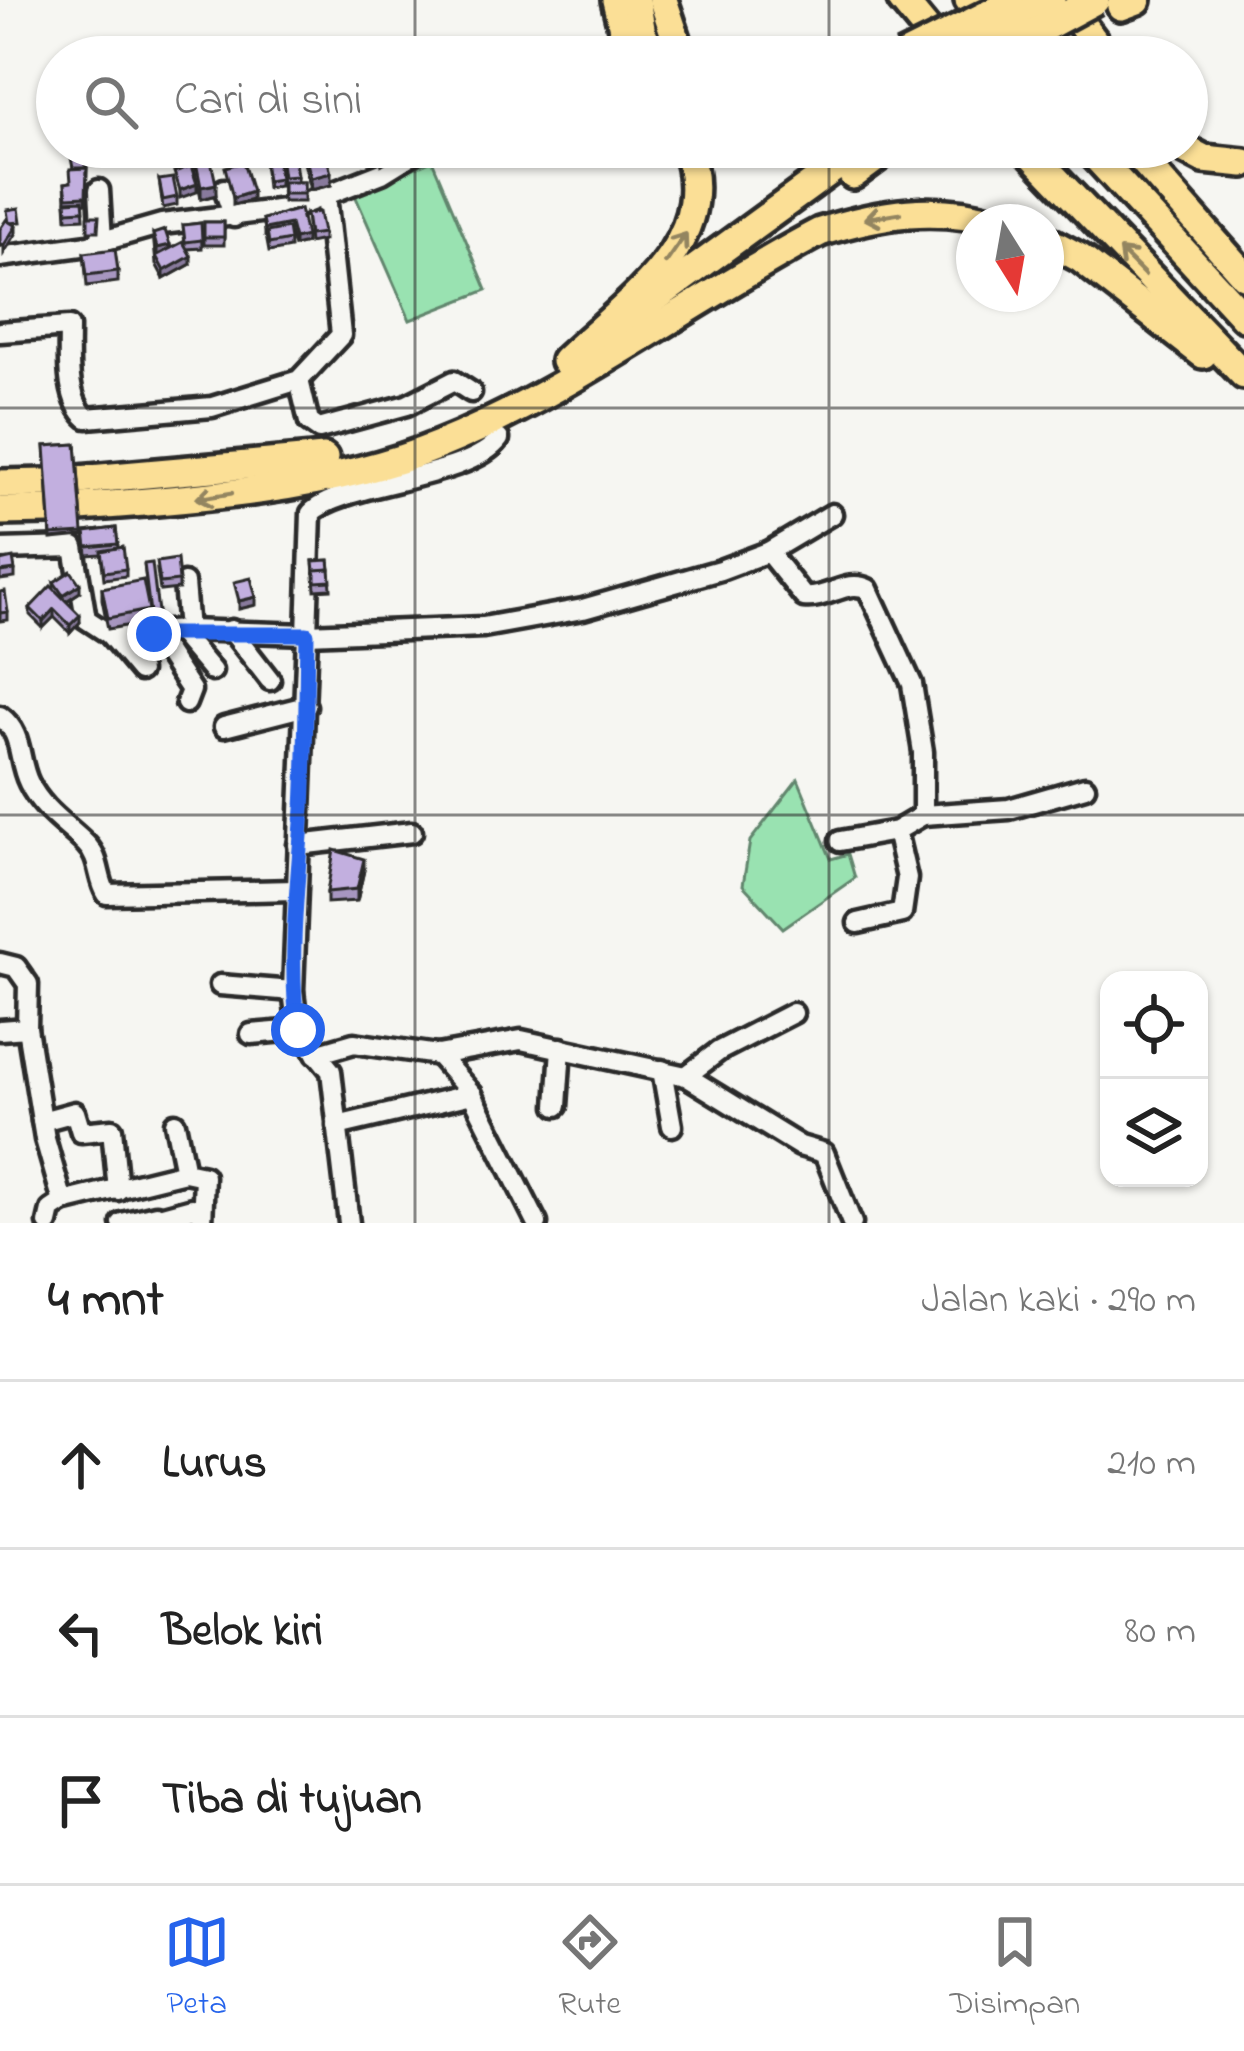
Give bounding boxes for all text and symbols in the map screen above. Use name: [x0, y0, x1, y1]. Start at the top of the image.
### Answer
search box: [36, 36, 1208, 168]
icon: search: [78, 69, 144, 135]
text: Cari di sini: [174, 69, 362, 135]
north arrow: [956, 204, 1064, 312]
one-way arrow: [863, 205, 902, 228]
one-way arrow: [663, 232, 688, 265]
one-way arrow: [1118, 248, 1147, 277]
one-way arrow: [195, 485, 234, 508]
route end: [127, 607, 181, 661]
map controls: [1100, 971, 1208, 1187]
button: locate: [1100, 971, 1208, 1079]
route start: [271, 1003, 325, 1057]
button: layers: [1100, 1079, 1208, 1187]
text: 4 mnt: [48, 1264, 164, 1339]
text: Jalan kaki · 290 m: [921, 1273, 1196, 1330]
icon: ahead: [48, 1432, 114, 1498]
text: Lurus: [162, 1432, 267, 1498]
text: 210 m: [1107, 1436, 1196, 1493]
icon: left: [48, 1600, 114, 1666]
text: Belok kiri: [162, 1600, 323, 1666]
text: 80 m: [1125, 1604, 1196, 1661]
icon: arrive: [48, 1768, 114, 1834]
text: Tiba di tujuan: [162, 1768, 422, 1834]
tab: Peta: [164, 1909, 230, 2029]
tab: Rute: [557, 1909, 623, 2029]
tab: Disimpan: [950, 1909, 1080, 2029]

